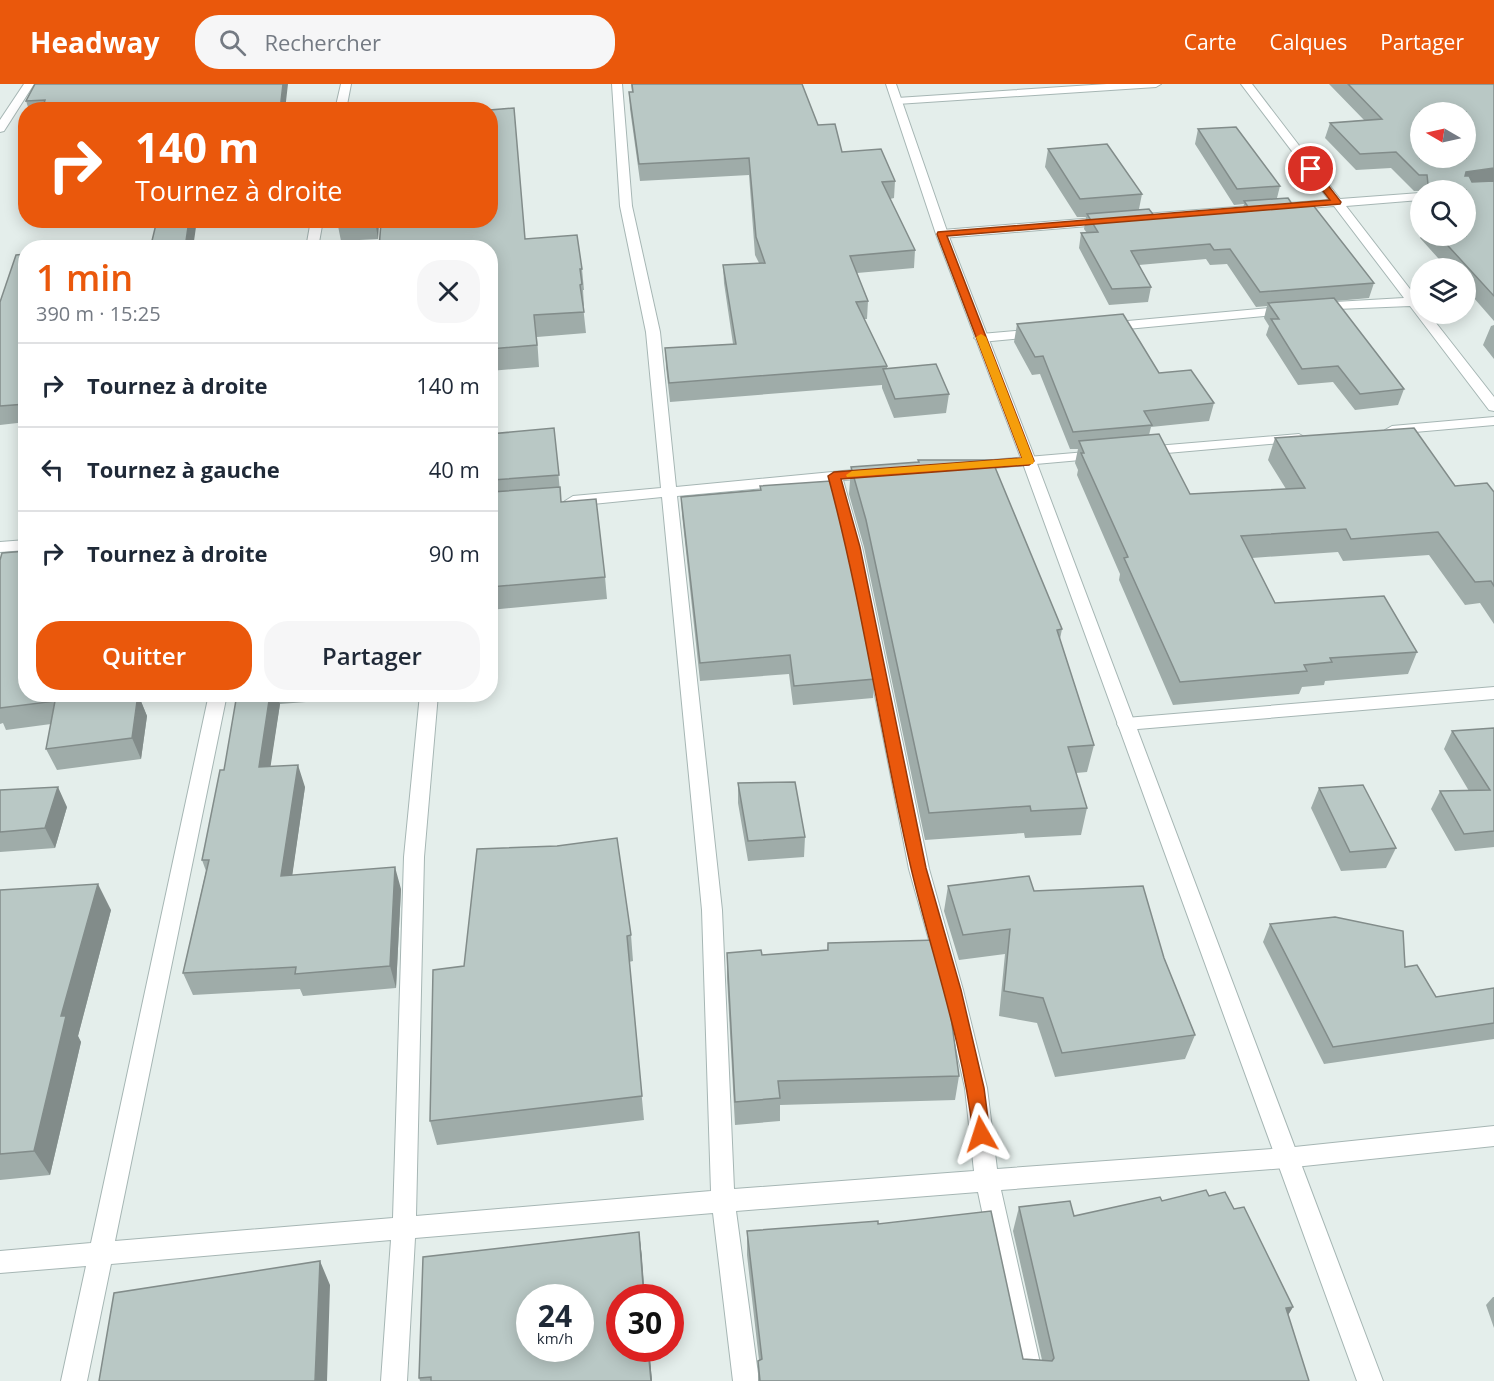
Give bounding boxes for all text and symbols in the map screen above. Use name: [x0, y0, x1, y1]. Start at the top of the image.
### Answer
search box: [195, 15, 615, 69]
text: Headway: [30, 23, 159, 61]
icon: search: [216, 26, 249, 59]
text: Rechercher: [264, 27, 381, 57]
text: Carte: [1184, 28, 1236, 56]
text: Calques: [1269, 28, 1347, 56]
text: Partager: [1380, 28, 1464, 56]
north arrow: [1410, 102, 1476, 168]
map controls: [1410, 102, 1476, 324]
text: 140 m: [135, 118, 259, 175]
icon: right: [36, 126, 114, 204]
pin: [1285, 143, 1336, 194]
icon: arrive: [1294, 152, 1327, 185]
text: Tournez à droite: [135, 172, 343, 209]
button: search: [1410, 180, 1476, 246]
text: 1 min: [36, 253, 133, 302]
button: layers: [1410, 258, 1476, 324]
button: close: [417, 260, 480, 323]
text: 390 m · 15:25: [36, 300, 161, 327]
icon: right: [36, 369, 69, 402]
text: Tournez à droite: [87, 370, 268, 400]
text: 140 m: [416, 370, 480, 400]
icon: left: [36, 453, 69, 486]
text: Tournez à gauche: [87, 454, 280, 484]
text: 40 m: [429, 454, 480, 484]
icon: right: [36, 537, 69, 570]
text: Tournez à droite: [87, 538, 268, 568]
text: 90 m: [429, 538, 480, 568]
button: Quitter: [36, 621, 252, 690]
button: Partager: [264, 621, 480, 690]
position arrow: [949, 1102, 1013, 1166]
speed limit sign: 30: [606, 1284, 684, 1362]
text: 24: [538, 1295, 572, 1336]
text: km/h: [537, 1328, 573, 1348]

